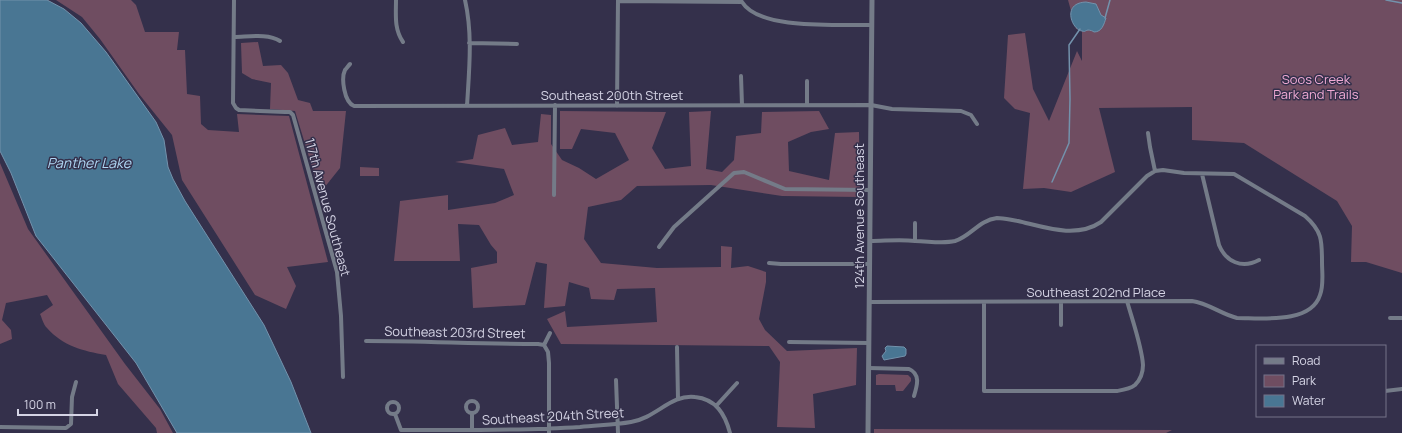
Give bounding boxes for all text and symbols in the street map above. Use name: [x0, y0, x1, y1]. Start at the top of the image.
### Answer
park label: Soos Creek Park and Trails: [1273, 70, 1359, 103]
street label: Southeast 200th Street: [541, 86, 683, 104]
street label: 117th Avenue Southeast: [301, 136, 355, 278]
street label: 124th Avenue Southeast: [850, 143, 868, 289]
water label: Panther Lake: [47, 153, 132, 172]
street label: Southeast 202nd Place: [1026, 283, 1166, 301]
street label: Southeast 203rd Street: [384, 322, 526, 342]
legend: [1256, 345, 1386, 417]
text: Road: [1292, 352, 1320, 369]
text: Park: [1292, 372, 1317, 389]
scale bar: [18, 391, 97, 417]
text: Water: [1292, 392, 1326, 409]
text: 100 m: [24, 396, 56, 413]
street label: Southeast 204th Street: [481, 403, 625, 429]

